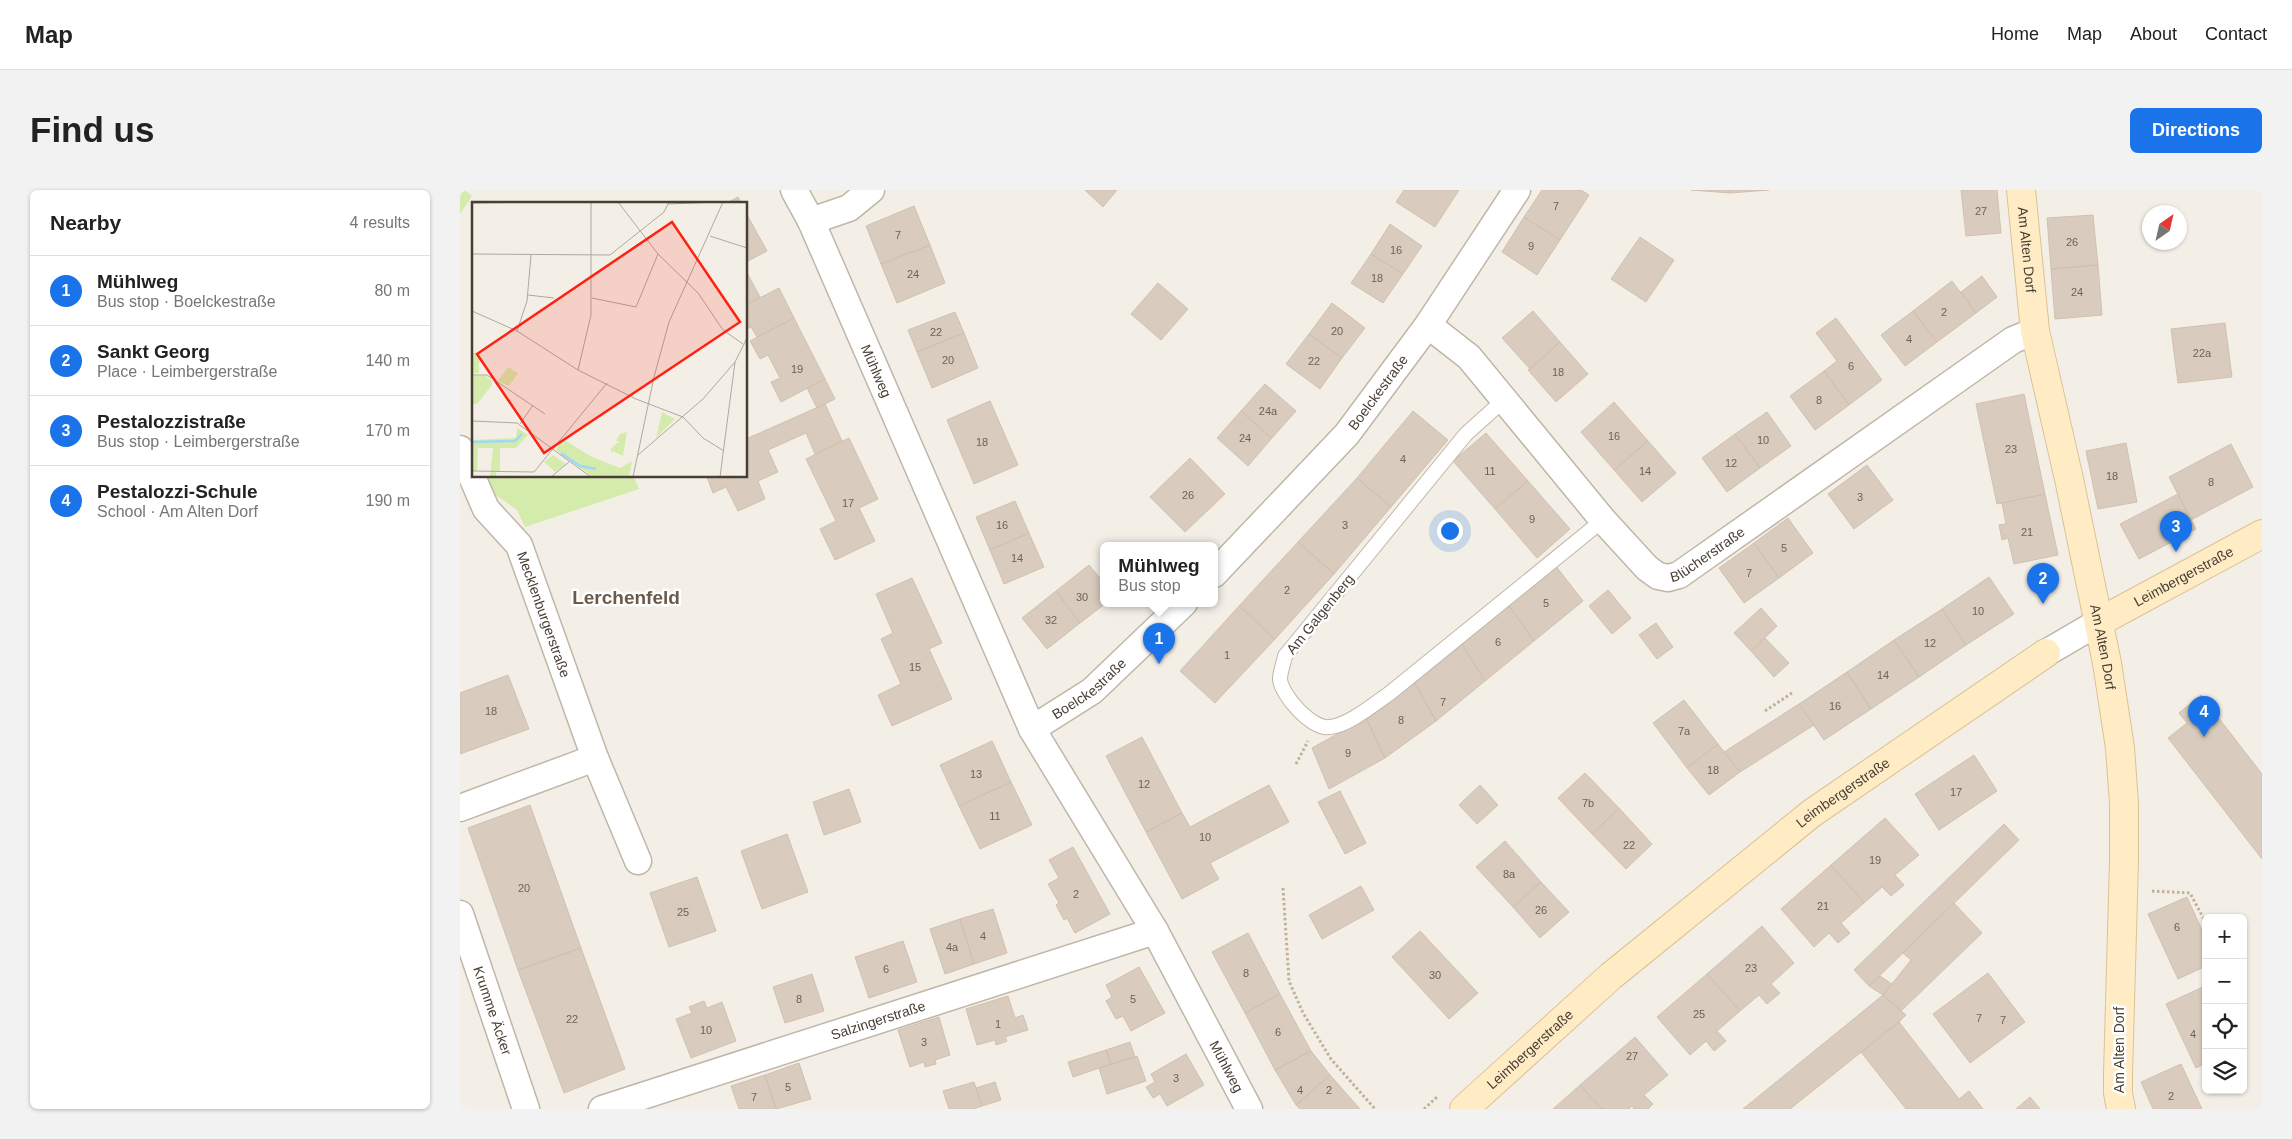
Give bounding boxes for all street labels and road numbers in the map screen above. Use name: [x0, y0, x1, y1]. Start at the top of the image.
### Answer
street label: Am Alten Dorf: [2015, 206, 2039, 294]
street label: Mühlweg: [858, 342, 895, 400]
street label: Boelckestraße: [1345, 351, 1411, 433]
street label: Blücherstraße: [1668, 523, 1748, 585]
street label: Leimbergerstraße: [2131, 543, 2236, 610]
street label: Mecklenburgerstraße: [514, 549, 574, 680]
street label: Am Galgenberg: [1283, 571, 1357, 657]
street label: Am Alten Dorf: [2087, 603, 2119, 691]
street label: Boelckestraße: [1049, 655, 1129, 722]
street label: Leimbergerstraße: [1793, 754, 1893, 831]
street label: Krumme Äcker: [470, 964, 515, 1057]
street label: Salzingerstraße: [829, 997, 927, 1043]
street label: Leimbergerstraße: [1484, 1006, 1577, 1092]
street label: Am Alten Dorf: [2111, 1007, 2127, 1093]
street label: Mühlweg: [1206, 1038, 1247, 1095]

